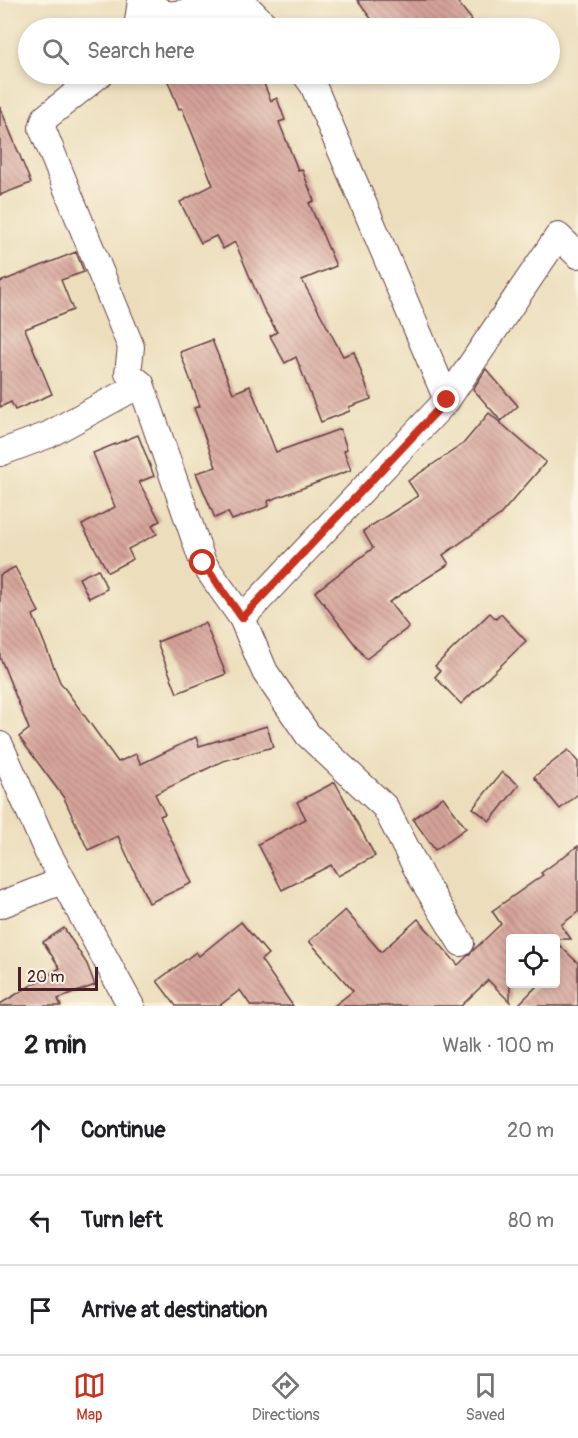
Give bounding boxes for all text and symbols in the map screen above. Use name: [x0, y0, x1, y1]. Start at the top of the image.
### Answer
search box: [18, 18, 560, 84]
icon: search: [39, 35, 72, 68]
text: Search here: [87, 37, 194, 65]
route end: [433, 386, 459, 412]
route start: [189, 549, 215, 575]
map controls: [506, 934, 560, 988]
button: locate: [506, 934, 560, 988]
scale bar: [18, 964, 98, 992]
text: 20 m: [27, 967, 65, 987]
text: 2 min: [24, 1029, 86, 1061]
text: Walk · 100 m: [442, 1033, 554, 1058]
icon: ahead: [24, 1114, 57, 1147]
text: Continue: [81, 1116, 165, 1144]
text: 20 m: [507, 1118, 554, 1143]
icon: left: [24, 1204, 57, 1237]
text: Turn left: [81, 1206, 163, 1234]
text: 80 m: [508, 1208, 554, 1233]
icon: arrive: [24, 1294, 57, 1327]
text: Arrive at destination: [81, 1296, 267, 1324]
tab: Map: [73, 1369, 106, 1425]
tab: Directions: [252, 1369, 320, 1425]
tab: Saved: [465, 1369, 505, 1425]

